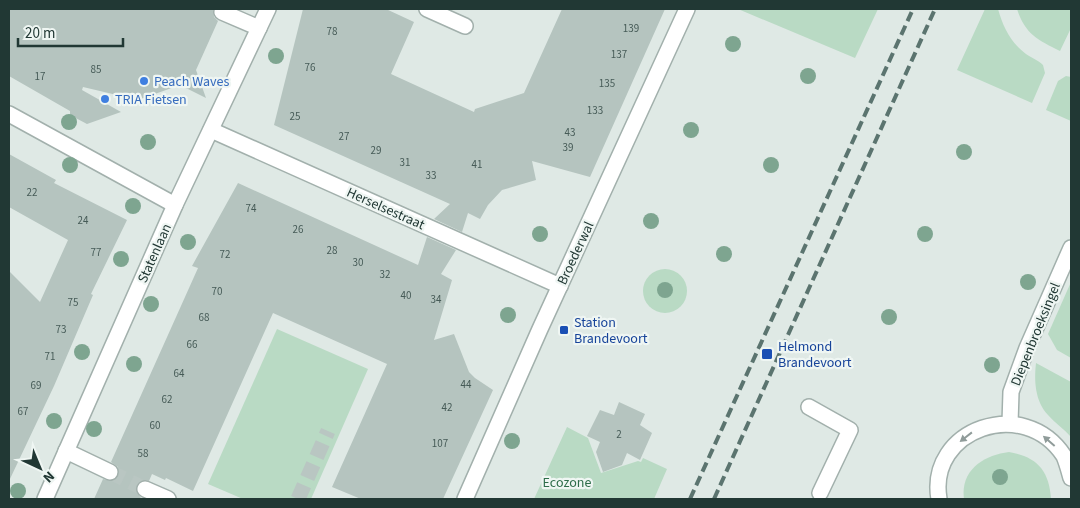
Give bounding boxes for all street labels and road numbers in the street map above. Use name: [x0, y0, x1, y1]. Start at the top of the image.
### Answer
street label: Herselsestraat: [343, 183, 428, 235]
street label: Broederwal: [553, 218, 599, 288]
street label: Statenlaan: [133, 221, 177, 286]
street label: Diepenbroeksingel: [1006, 279, 1066, 389]

